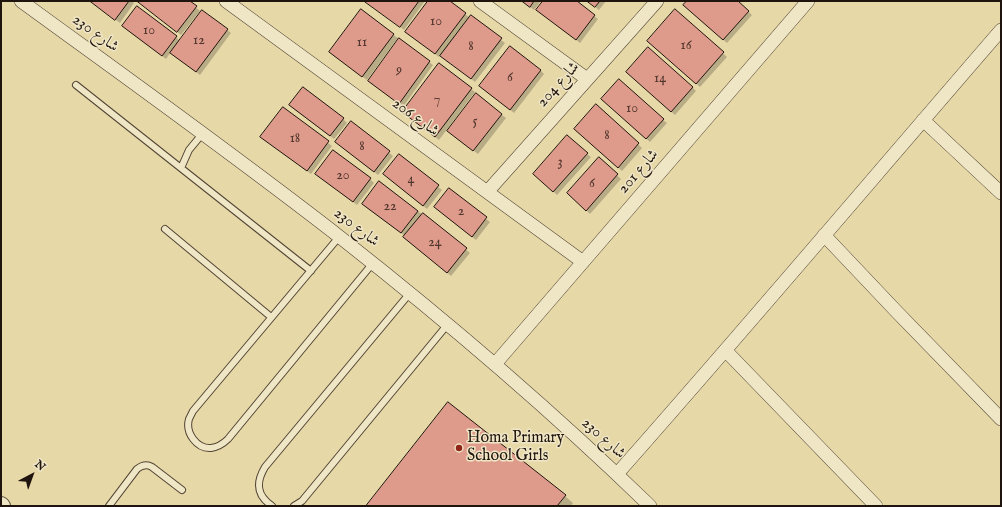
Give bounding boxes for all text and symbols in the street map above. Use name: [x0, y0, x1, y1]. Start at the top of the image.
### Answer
street label: شارع 230: [68, 11, 122, 57]
house number: 10: [430, 14, 442, 30]
house number: 10: [143, 23, 155, 39]
house number: 12: [193, 33, 205, 49]
house number: 11: [357, 35, 367, 51]
house number: 16: [680, 38, 692, 54]
house number: 8: [468, 39, 474, 55]
street label: شارع 204: [534, 58, 584, 112]
house number: 9: [396, 63, 402, 79]
house number: 6: [507, 70, 513, 86]
house number: 14: [654, 71, 666, 87]
house number: 7: [434, 92, 440, 108]
street label: شارع 206: [388, 95, 442, 141]
house number: 10: [626, 101, 638, 117]
house number: 5: [472, 114, 478, 130]
house number: 8: [604, 128, 610, 144]
house number: 18: [290, 131, 300, 147]
house number: 8: [359, 139, 365, 155]
street label: شارع 201: [615, 146, 663, 198]
house number: 3: [557, 155, 563, 171]
house number: 20: [336, 168, 350, 184]
house number: 4: [408, 172, 414, 188]
house number: 6: [589, 176, 595, 192]
house number: 22: [383, 199, 397, 215]
street label: شارع 230: [329, 204, 383, 252]
house number: 2: [458, 204, 464, 220]
house number: 24: [428, 235, 442, 251]
street label: شارع 230: [577, 414, 629, 464]
place label: Homa Primary School Girls: [467, 429, 564, 467]
marker: Homa Primary School Girls: [454, 443, 464, 453]
north arrow: [12, 455, 52, 495]
text: N: [32, 458, 48, 474]

